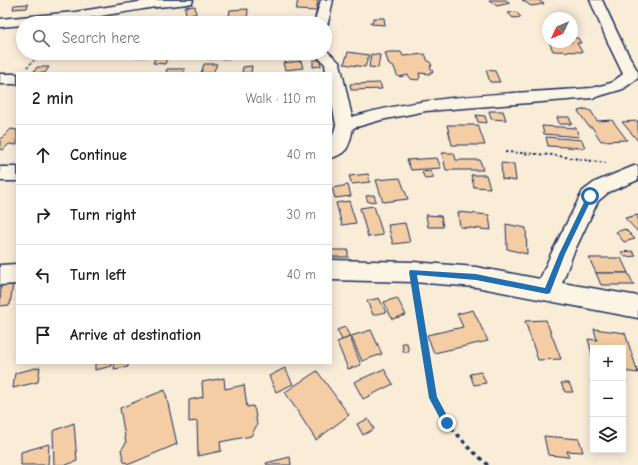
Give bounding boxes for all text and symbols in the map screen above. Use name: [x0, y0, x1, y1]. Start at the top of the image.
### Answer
north arrow: [542, 12, 578, 48]
search box: [16, 16, 332, 60]
icon: search: [30, 27, 52, 49]
text: Search here: [62, 29, 140, 47]
text: 2 min: [32, 89, 73, 108]
text: Walk · 110 m: [245, 91, 316, 106]
icon: ahead: [32, 144, 54, 166]
text: Continue: [70, 146, 127, 164]
text: 40 m: [287, 147, 316, 162]
route start: [581, 187, 599, 205]
icon: right: [32, 204, 54, 226]
text: Turn right: [70, 206, 136, 224]
text: 30 m: [286, 207, 316, 222]
icon: left: [32, 264, 54, 286]
text: Turn left: [70, 266, 126, 284]
text: 40 m: [287, 267, 316, 282]
icon: arrive: [32, 324, 54, 346]
text: Arrive at destination: [70, 326, 201, 344]
map controls: [590, 345, 626, 453]
button: +: [590, 345, 626, 381]
button: −: [590, 381, 626, 417]
route end: [438, 414, 456, 432]
button: layers: [590, 417, 626, 453]

